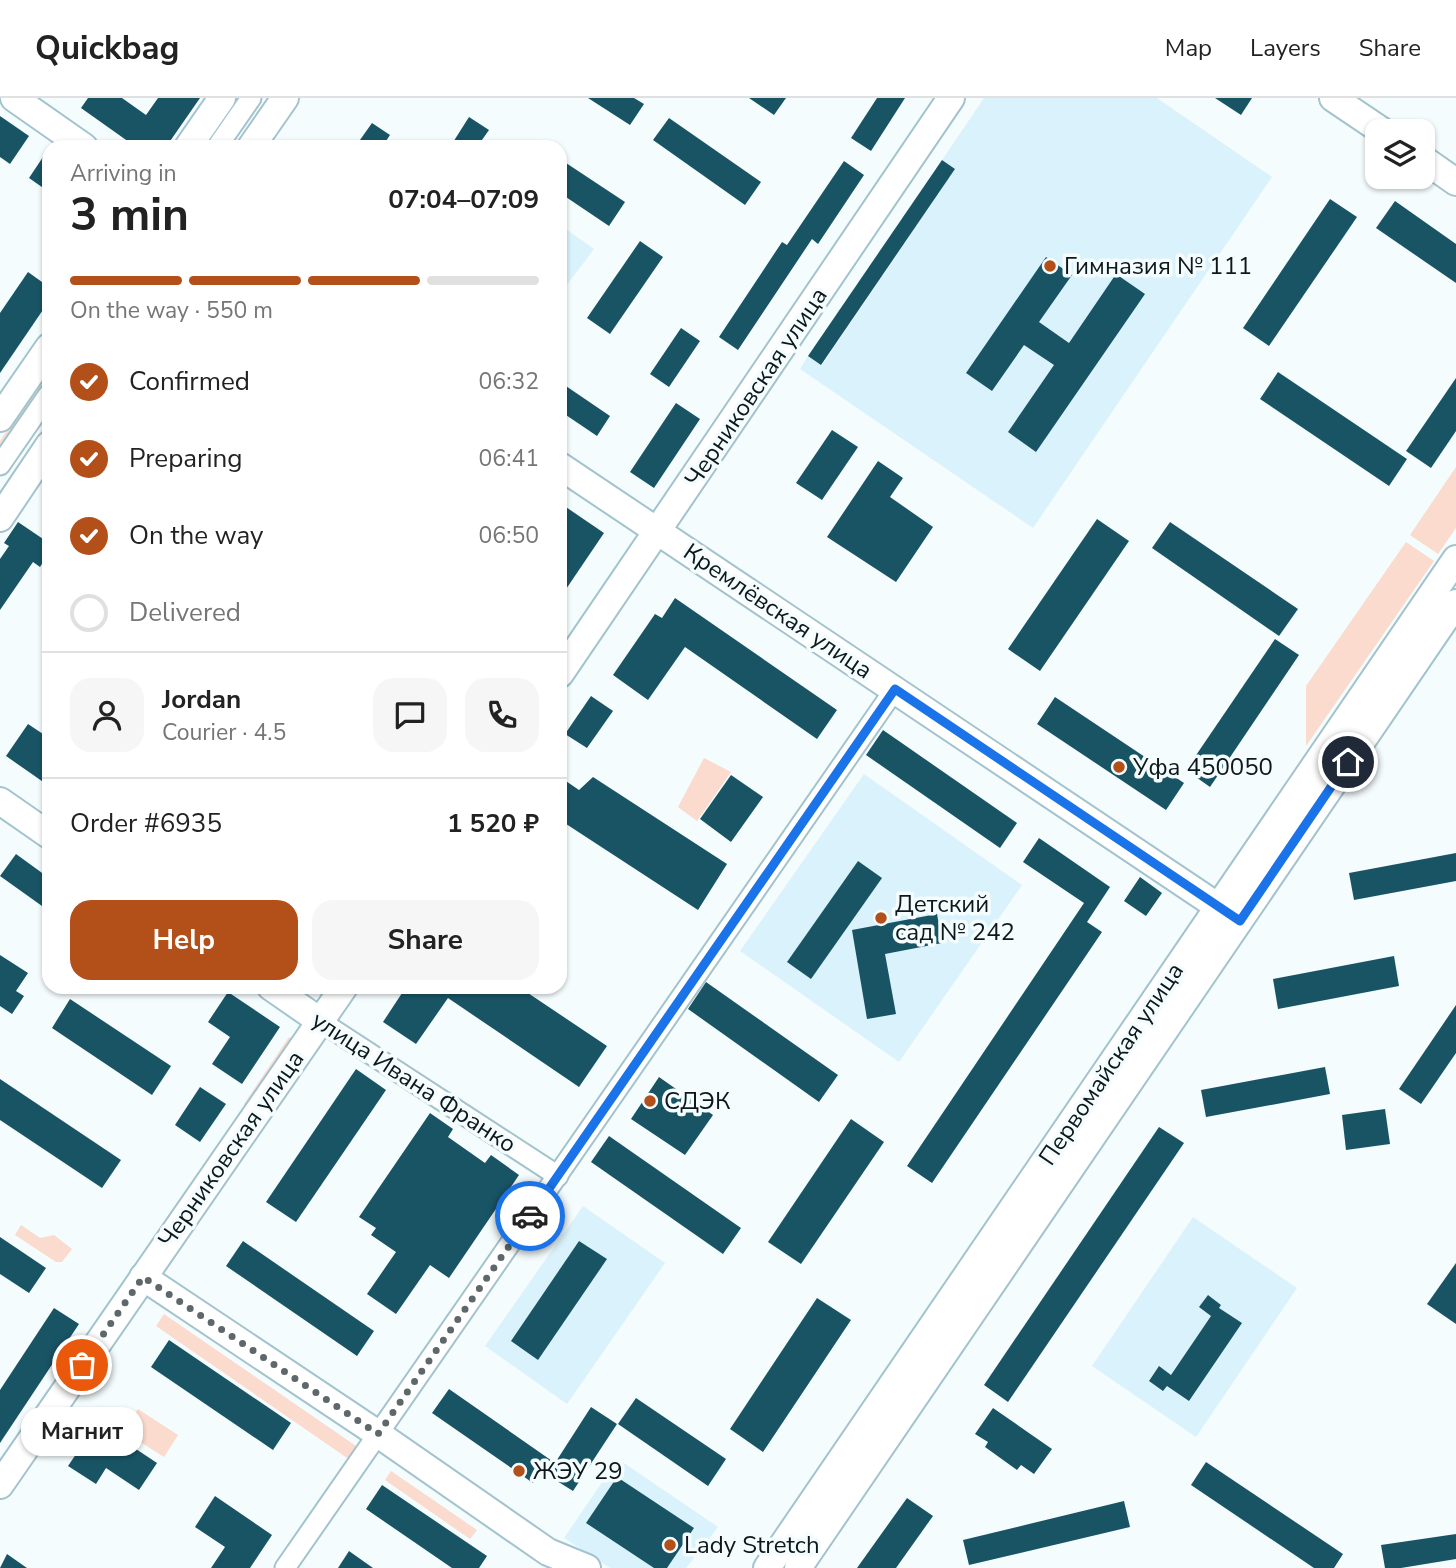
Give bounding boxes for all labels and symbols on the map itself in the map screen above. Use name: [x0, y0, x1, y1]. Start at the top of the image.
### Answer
place label: Гимназия № 111: [1064, 250, 1252, 282]
marker: Гимназия № 111: [1042, 258, 1058, 274]
street label: Черниковская улица: [677, 281, 835, 493]
street label: Кремлёвская улица: [677, 536, 879, 686]
pin: [1318, 732, 1378, 792]
place label: Уфа 450050: [1132, 751, 1273, 783]
marker: Уфа 450050: [1111, 759, 1127, 775]
place label: Детский сад № 242: [895, 888, 1015, 948]
marker: Детский сад № 242: [873, 910, 889, 926]
street label: Первомайская улица: [1031, 956, 1191, 1172]
street label: улица Ивана Франко: [306, 1004, 522, 1160]
street label: Черниковская улица: [151, 1044, 311, 1254]
place label: СДЭК: [664, 1085, 731, 1117]
marker: СДЭК: [642, 1093, 658, 1109]
courier: [495, 1181, 565, 1251]
pin: [52, 1335, 112, 1395]
callout: Магнит: [21, 1407, 143, 1456]
place label: ЖЭУ 29: [533, 1455, 623, 1487]
marker: ЖЭУ 29: [511, 1463, 527, 1479]
place label: Lady Stretch: [684, 1529, 820, 1561]
marker: Lady Stretch: [662, 1537, 678, 1553]

